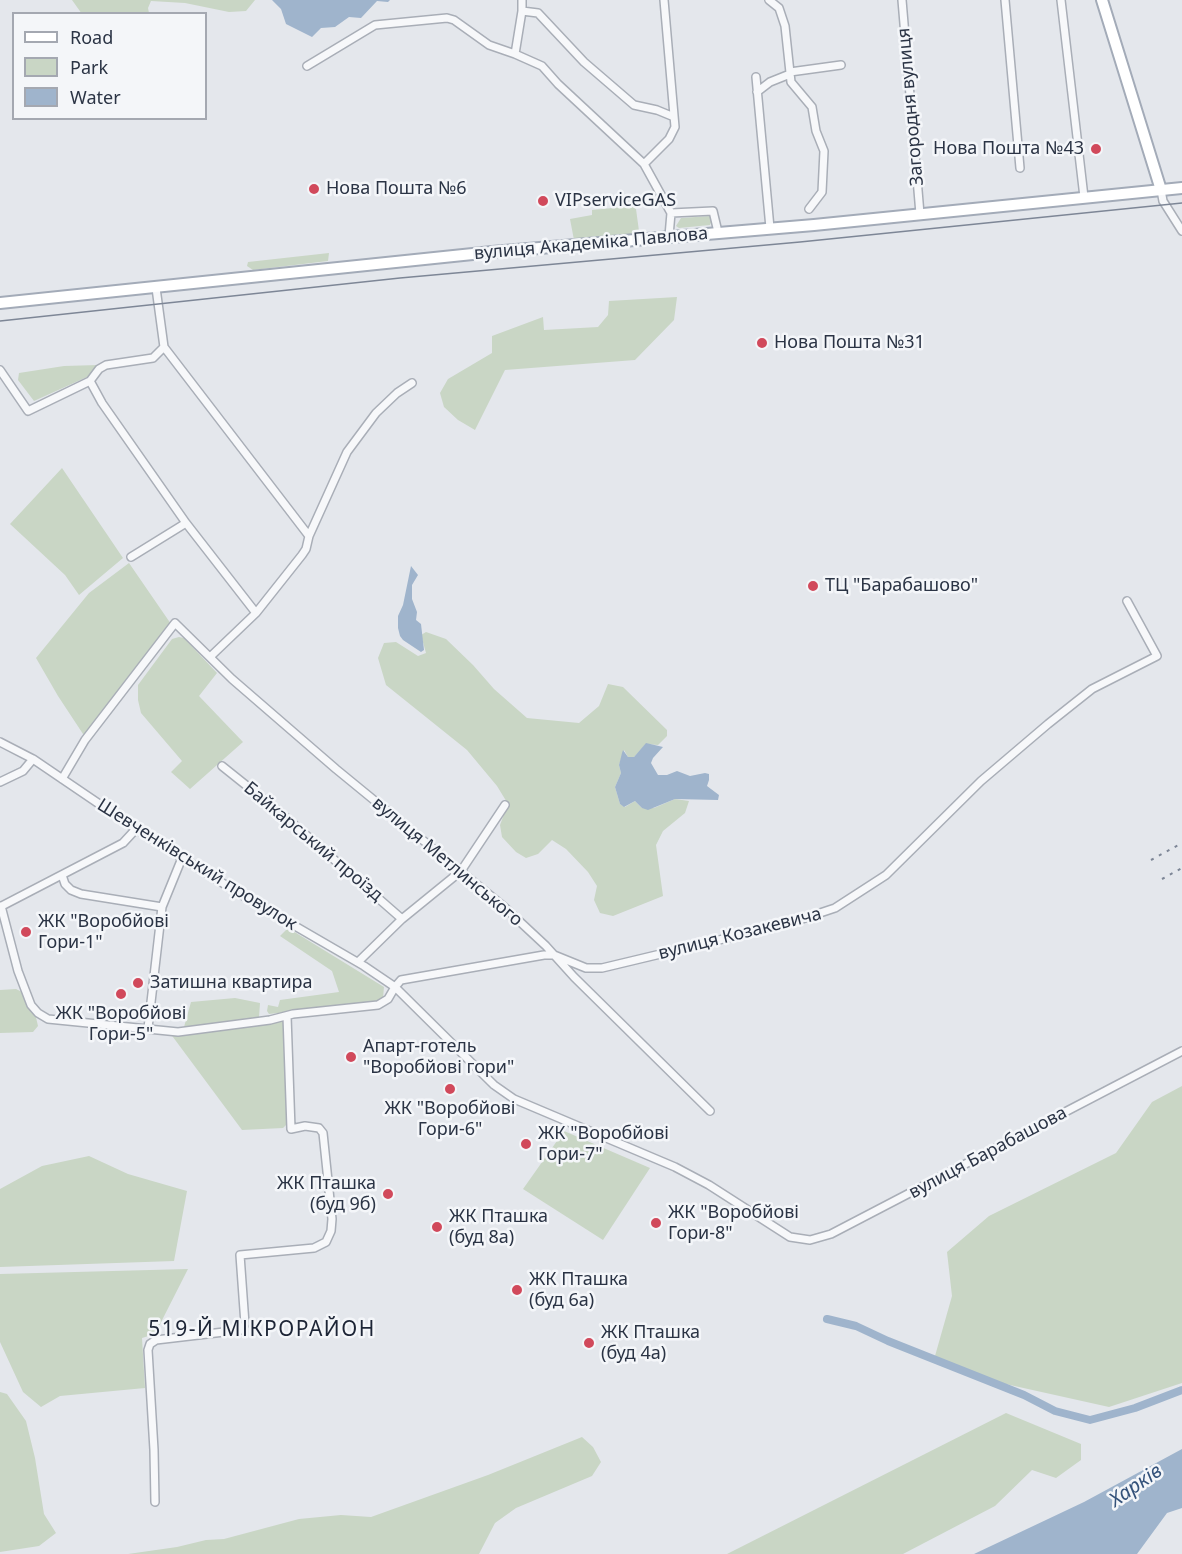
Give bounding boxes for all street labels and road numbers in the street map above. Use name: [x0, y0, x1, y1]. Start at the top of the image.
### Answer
street label: Загородня вулиця: [893, 27, 929, 187]
street label: вулиця Академіка Павлова: [473, 223, 709, 265]
street label: Байкарський проїзд: [239, 778, 387, 906]
street label: вулиця Метлинського: [367, 793, 527, 931]
street label: Шевченківський провулок: [93, 795, 301, 935]
street label: вулиця Козакевича: [656, 903, 824, 965]
street label: вулиця Барабашова: [905, 1102, 1071, 1204]

